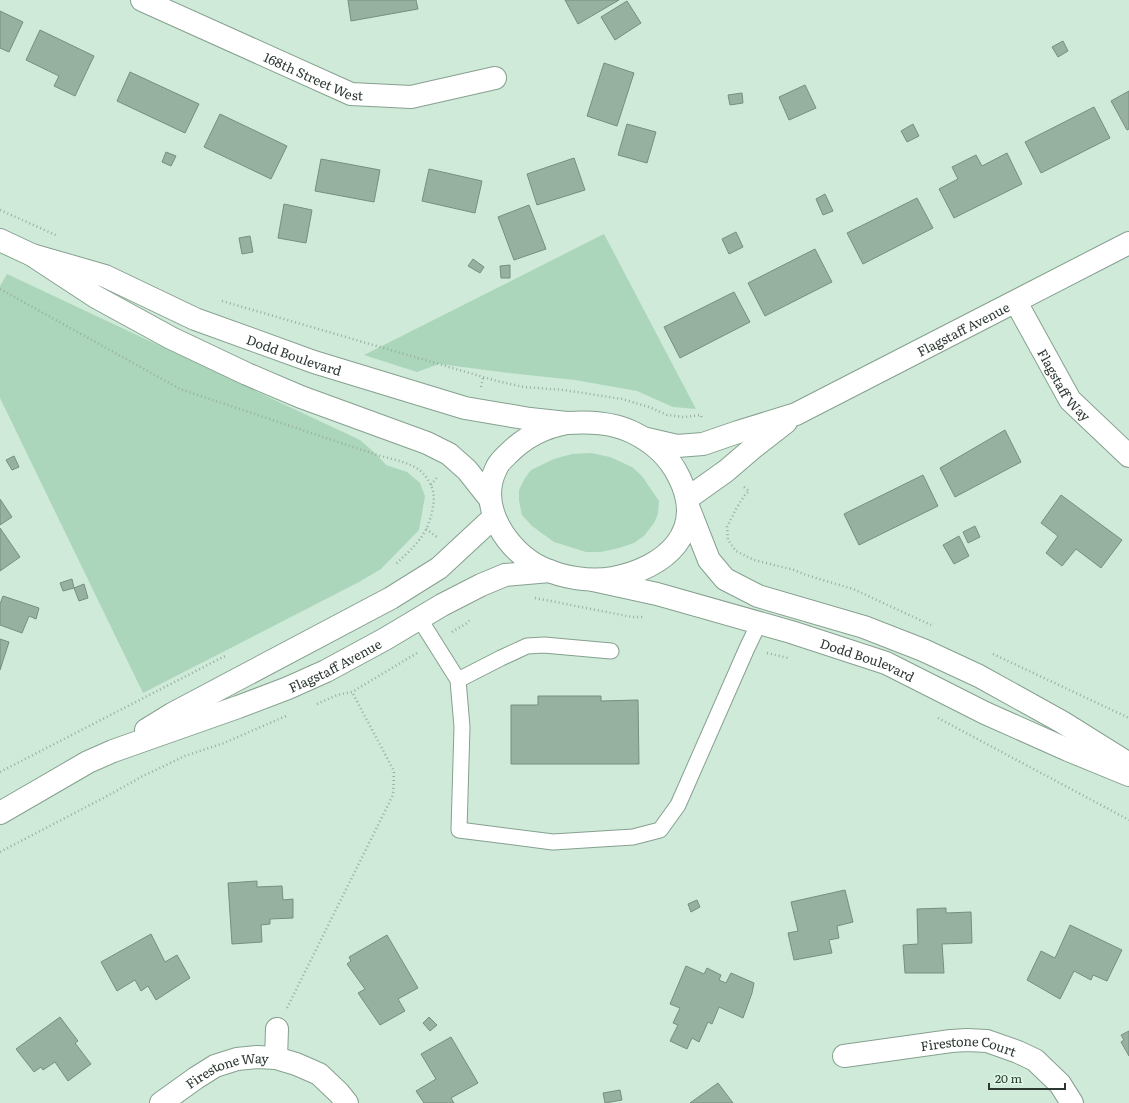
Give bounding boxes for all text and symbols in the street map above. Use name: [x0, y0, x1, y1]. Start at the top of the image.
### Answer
street label: 168th Street West: [261, 47, 364, 104]
street label: Flagstaff Avenue: [913, 297, 1012, 360]
street label: Dodd Boulevard: [244, 329, 344, 379]
street label: Flagstaff Way: [1034, 345, 1096, 425]
street label: Flagstaff Avenue: [285, 633, 385, 696]
street label: Dodd Boulevard: [818, 633, 918, 686]
street label: Firestone Court: [919, 1030, 1020, 1060]
street label: Firestone Way: [181, 1047, 270, 1092]
scale bar: [989, 1065, 1065, 1091]
text: 20 m: [995, 1069, 1022, 1087]

